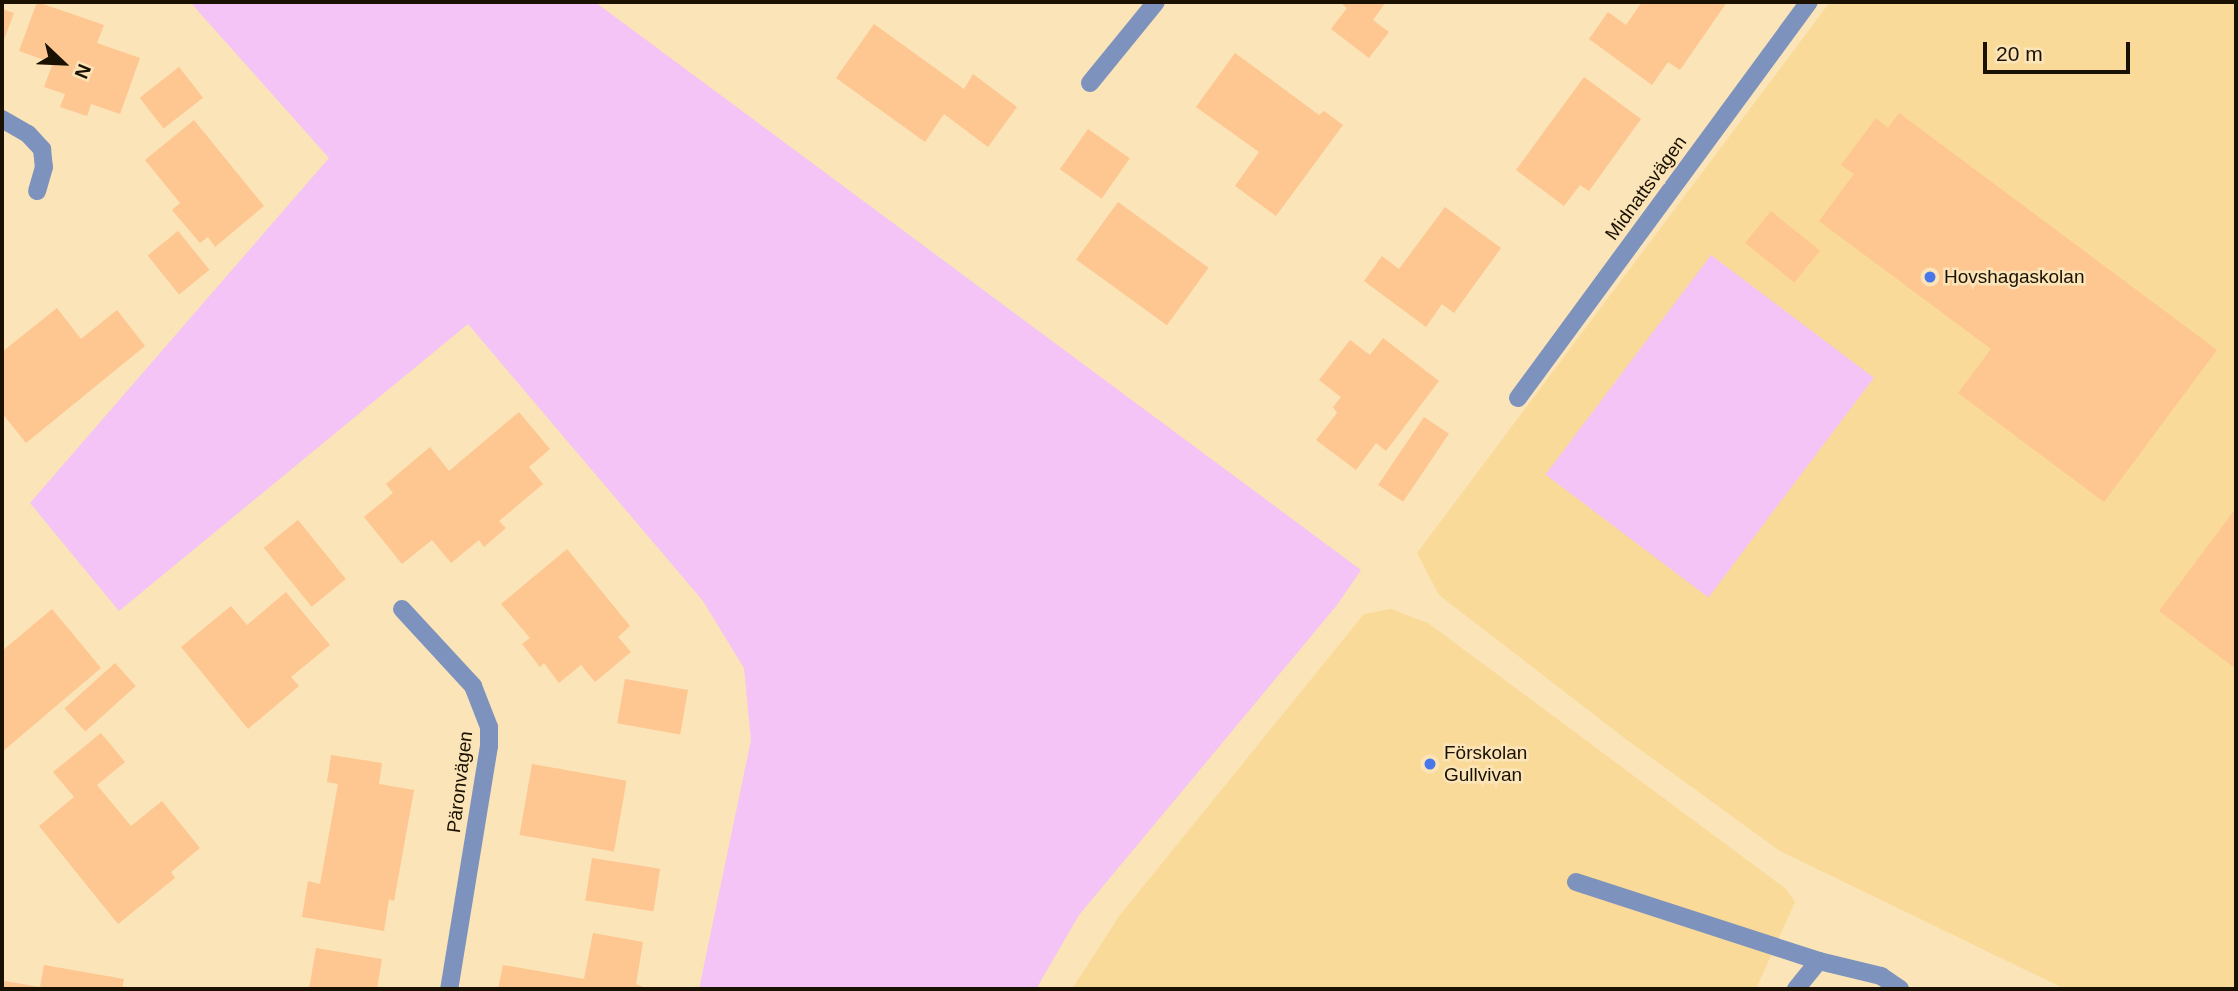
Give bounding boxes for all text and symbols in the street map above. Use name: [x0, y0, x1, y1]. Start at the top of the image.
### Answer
north arrow: [28, 28, 98, 98]
scale bar: [1986, 28, 2133, 72]
text: 20 m: [1996, 42, 2043, 65]
text: N: [70, 61, 95, 82]
street label: Midnattsvägen: [1600, 131, 1692, 245]
place label: Hovshagaskolan: [1944, 266, 2084, 288]
marker: Hovshagaskolan: [1922, 269, 1938, 285]
street label: Päronvägen: [442, 730, 478, 834]
place label: Förskolan Gullvivan: [1444, 742, 1527, 786]
marker: Förskolan Gullvivan: [1422, 756, 1438, 772]

